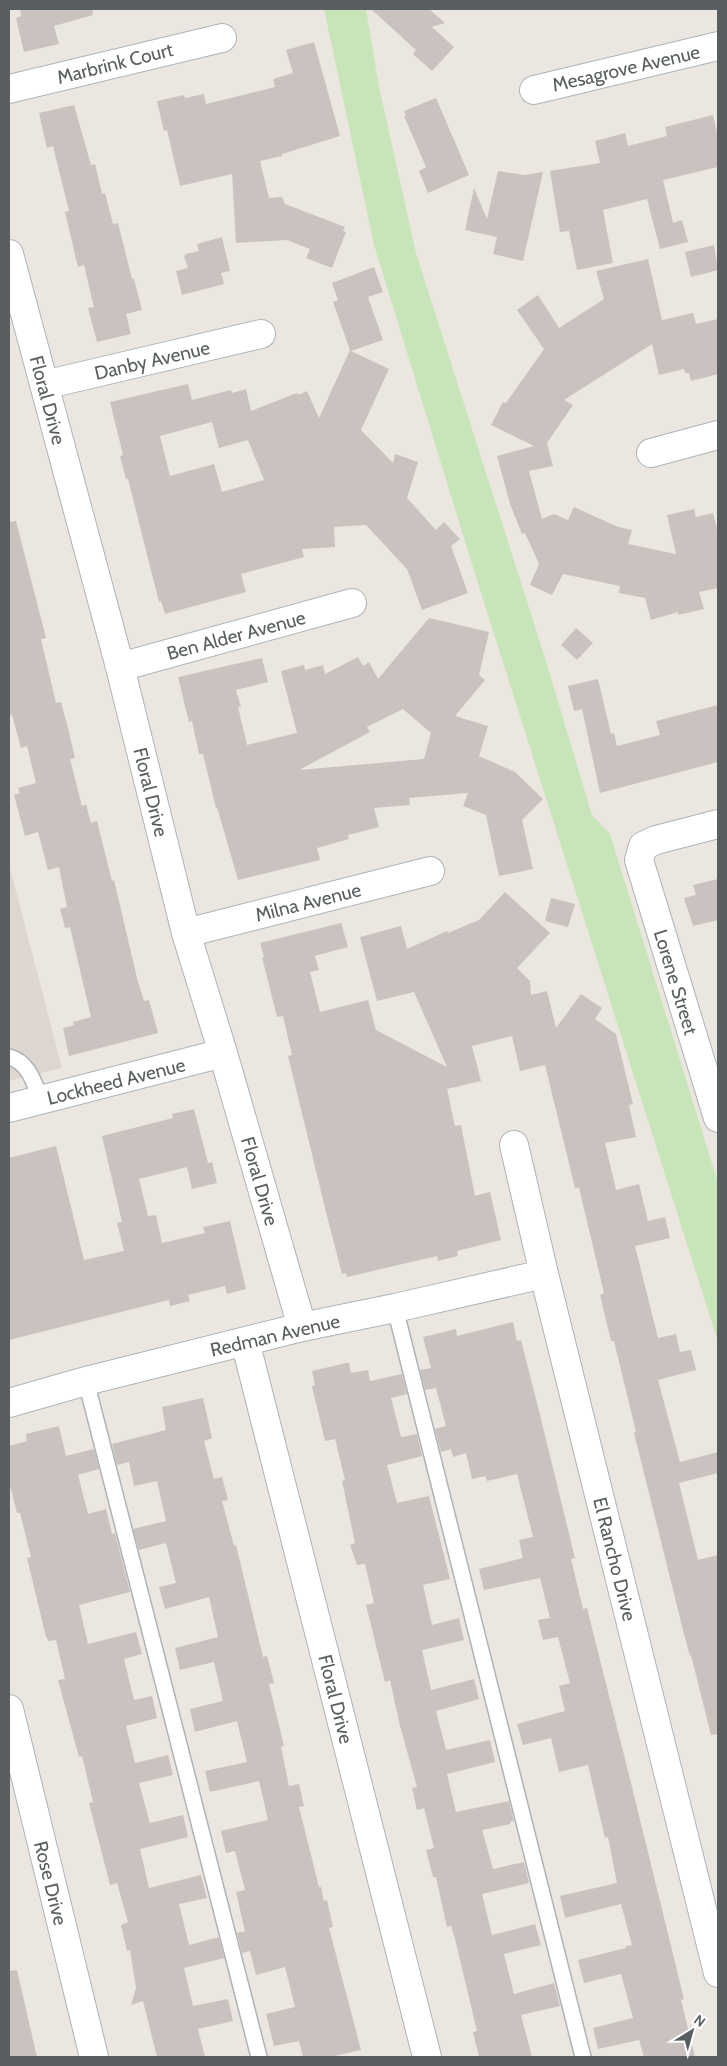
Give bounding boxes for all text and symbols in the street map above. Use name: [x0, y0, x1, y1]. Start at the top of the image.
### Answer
street label: Marbrink Court: [55, 38, 176, 89]
street label: Mesagrove Avenue: [550, 40, 702, 97]
street label: Danby Avenue: [92, 336, 212, 385]
street label: Floral Drive: [25, 353, 70, 447]
street label: Ben Alder Avenue: [164, 606, 308, 665]
street label: Floral Drive: [128, 745, 173, 839]
street label: Milna Avenue: [253, 878, 364, 927]
street label: Lorene Street: [649, 927, 703, 1038]
street label: Lockheed Avenue: [45, 1053, 188, 1110]
street label: Floral Drive: [236, 1134, 283, 1228]
street label: Redman Avenue: [208, 1309, 342, 1362]
street label: El Rancho Drive: [588, 1495, 641, 1624]
street label: Floral Drive: [313, 1652, 358, 1746]
street label: Rose Drive: [29, 1839, 72, 1928]
north arrow: [667, 2006, 717, 2056]
text: N: [690, 2010, 709, 2031]

